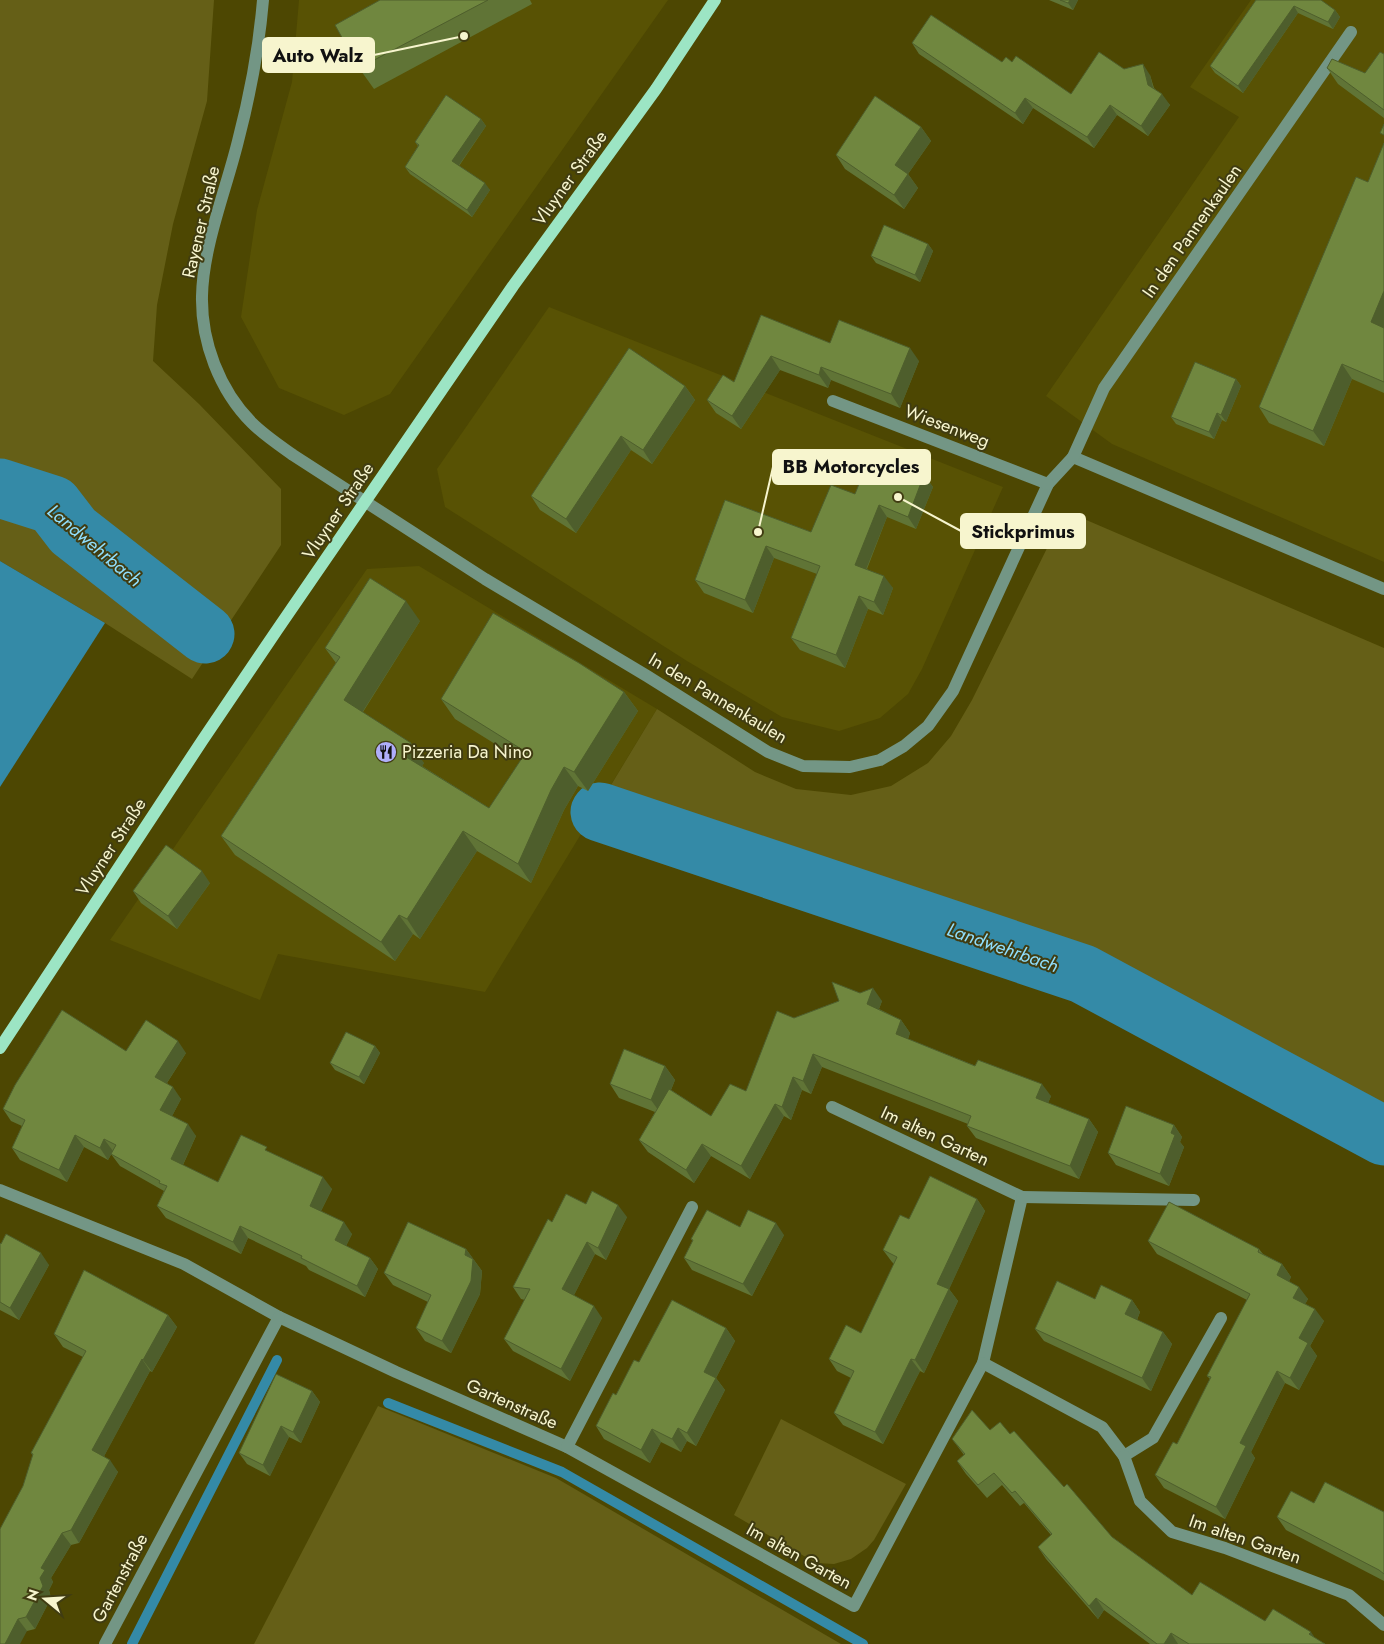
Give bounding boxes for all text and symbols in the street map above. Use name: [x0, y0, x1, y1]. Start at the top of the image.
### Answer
callout: Auto Walz: [263, 38, 374, 72]
text: Auto Walz: [271, 42, 364, 69]
street label: Vluyner Straße: [527, 125, 613, 231]
street label: In den Pannenkaulen: [1136, 159, 1248, 303]
street label: Rayener Straße: [175, 163, 227, 281]
street label: Wiesenweg: [901, 398, 993, 454]
callout: BB Motorcycles: [773, 450, 930, 484]
text: BB Motorcycles: [783, 453, 920, 480]
street label: Vluyner Straße: [296, 457, 380, 565]
water label: Landwehrbach: [41, 498, 148, 593]
callout: Stickprimus: [961, 514, 1085, 548]
text: Stickprimus: [971, 518, 1075, 545]
street label: In den Pannenkaulen: [644, 646, 792, 750]
place label: Pizzeria Da Nino: [402, 739, 532, 765]
restaurant icon: Pizzeria Da Nino: [374, 740, 398, 764]
street label: Vluyner Straße: [70, 793, 152, 901]
water label: Landwehrbach: [943, 916, 1062, 979]
street label: Im alten Garten: [877, 1100, 993, 1172]
street label: Gartenstraße: [462, 1372, 562, 1436]
street label: Im alten Garten: [1185, 1508, 1305, 1570]
street label: Im alten Garten: [742, 1516, 856, 1596]
street label: Gartenstraße: [86, 1529, 154, 1627]
north arrow: [20, 1574, 70, 1624]
text: N: [21, 1587, 44, 1603]

